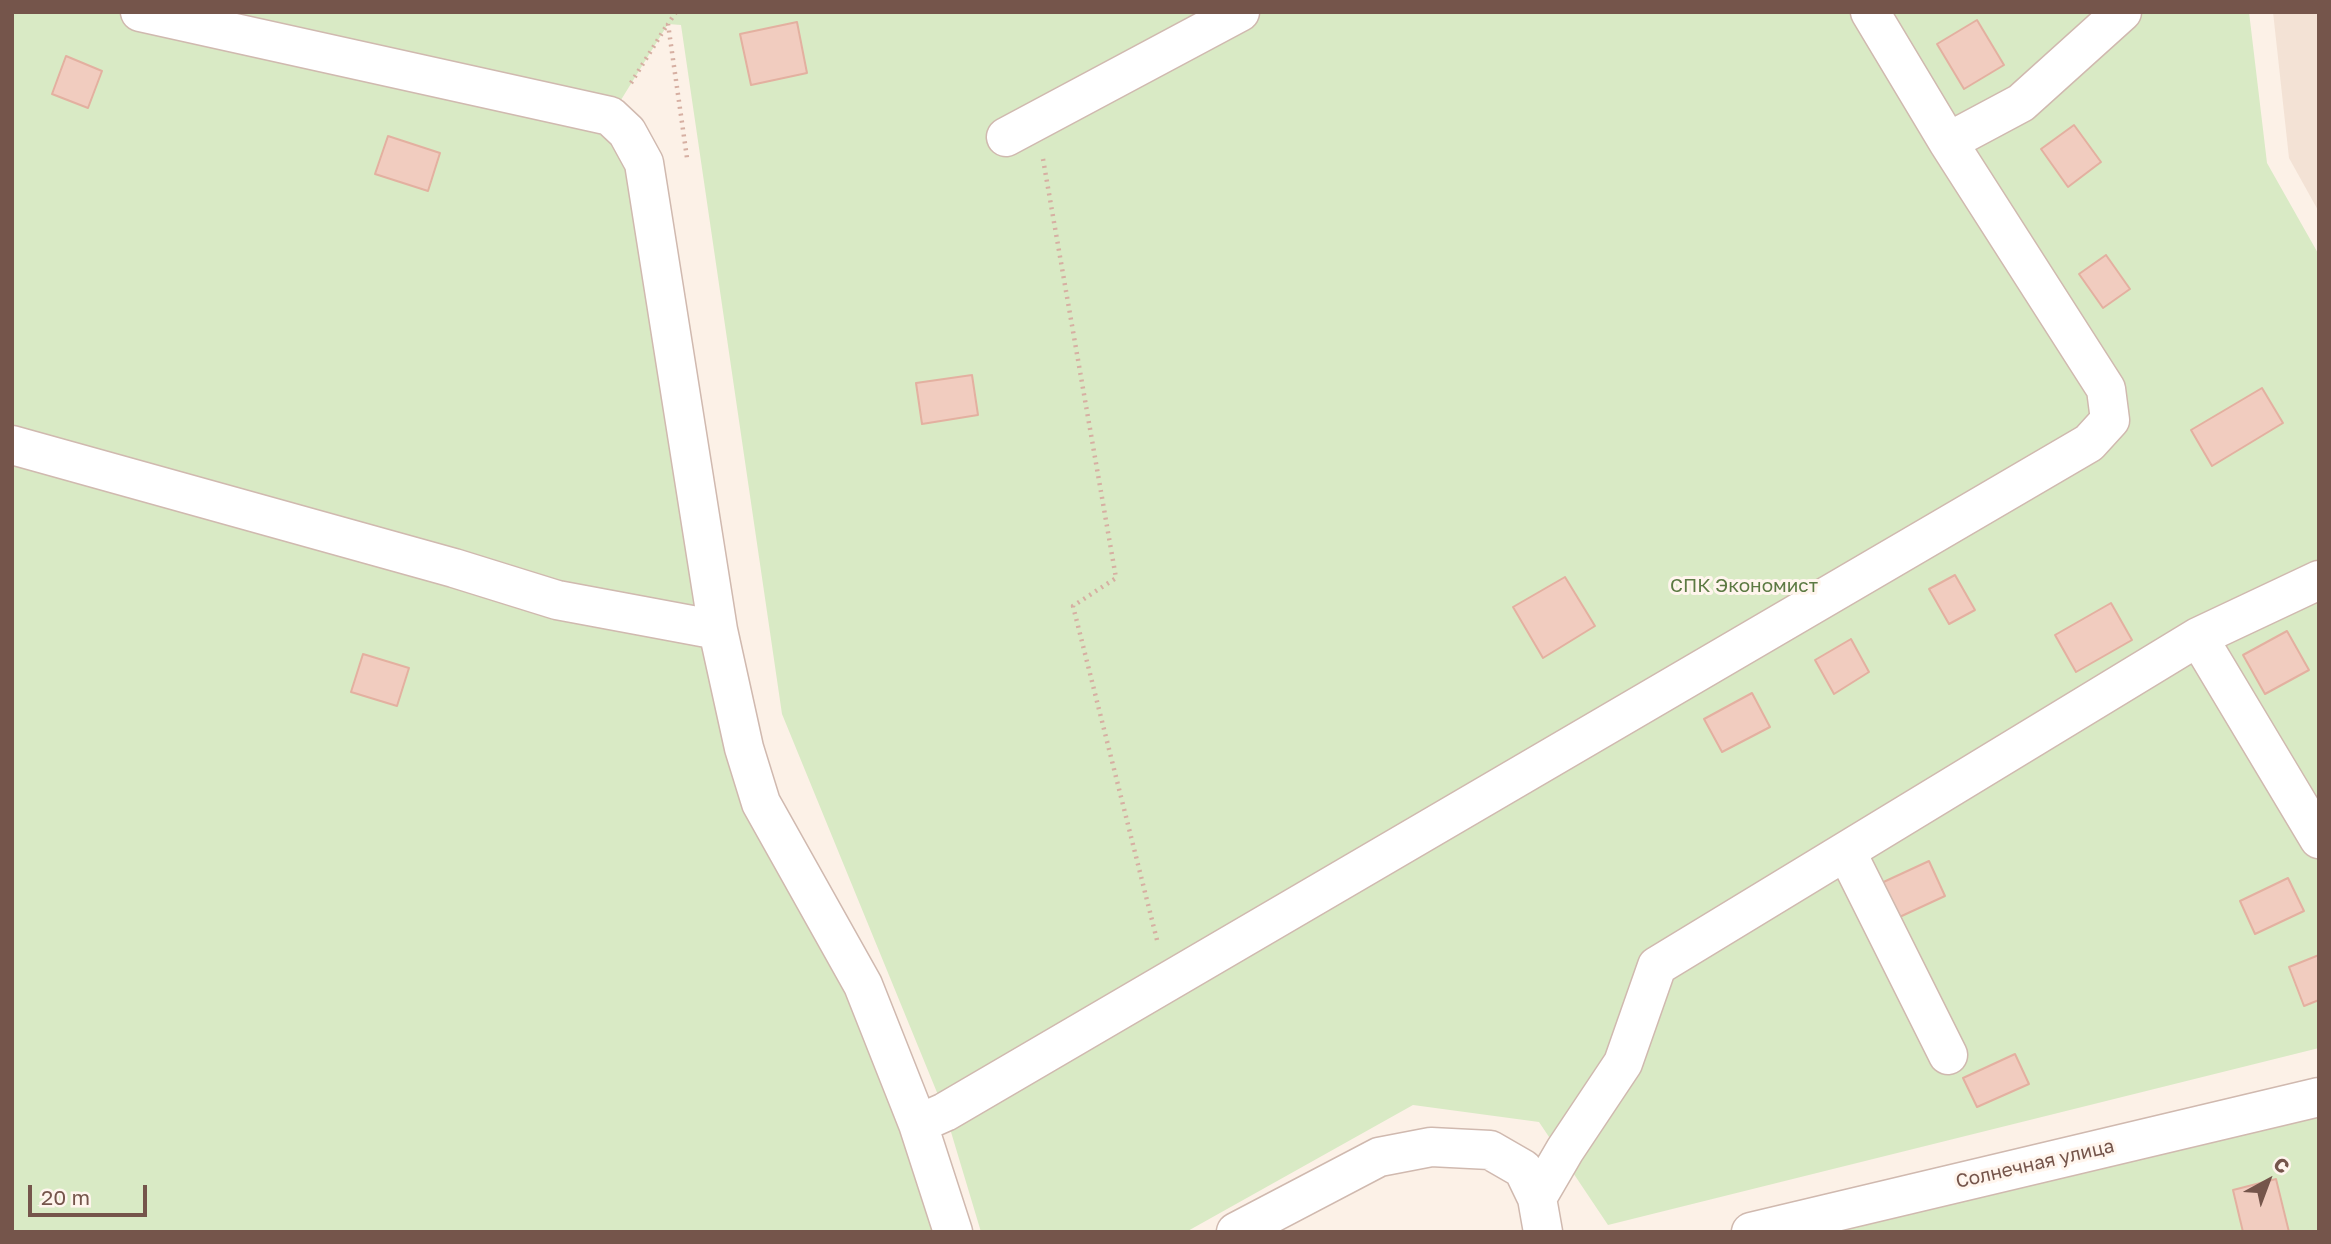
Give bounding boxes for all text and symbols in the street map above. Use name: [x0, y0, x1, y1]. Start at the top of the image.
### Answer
park label: СПК Экономист: [1670, 575, 1818, 597]
street label: Солнечная улица: [1954, 1135, 2116, 1193]
north arrow: [2233, 1146, 2303, 1216]
text: С: [2269, 1152, 2295, 1178]
scale bar: [32, 1170, 150, 1214]
text: 20 m: [41, 1184, 90, 1210]

